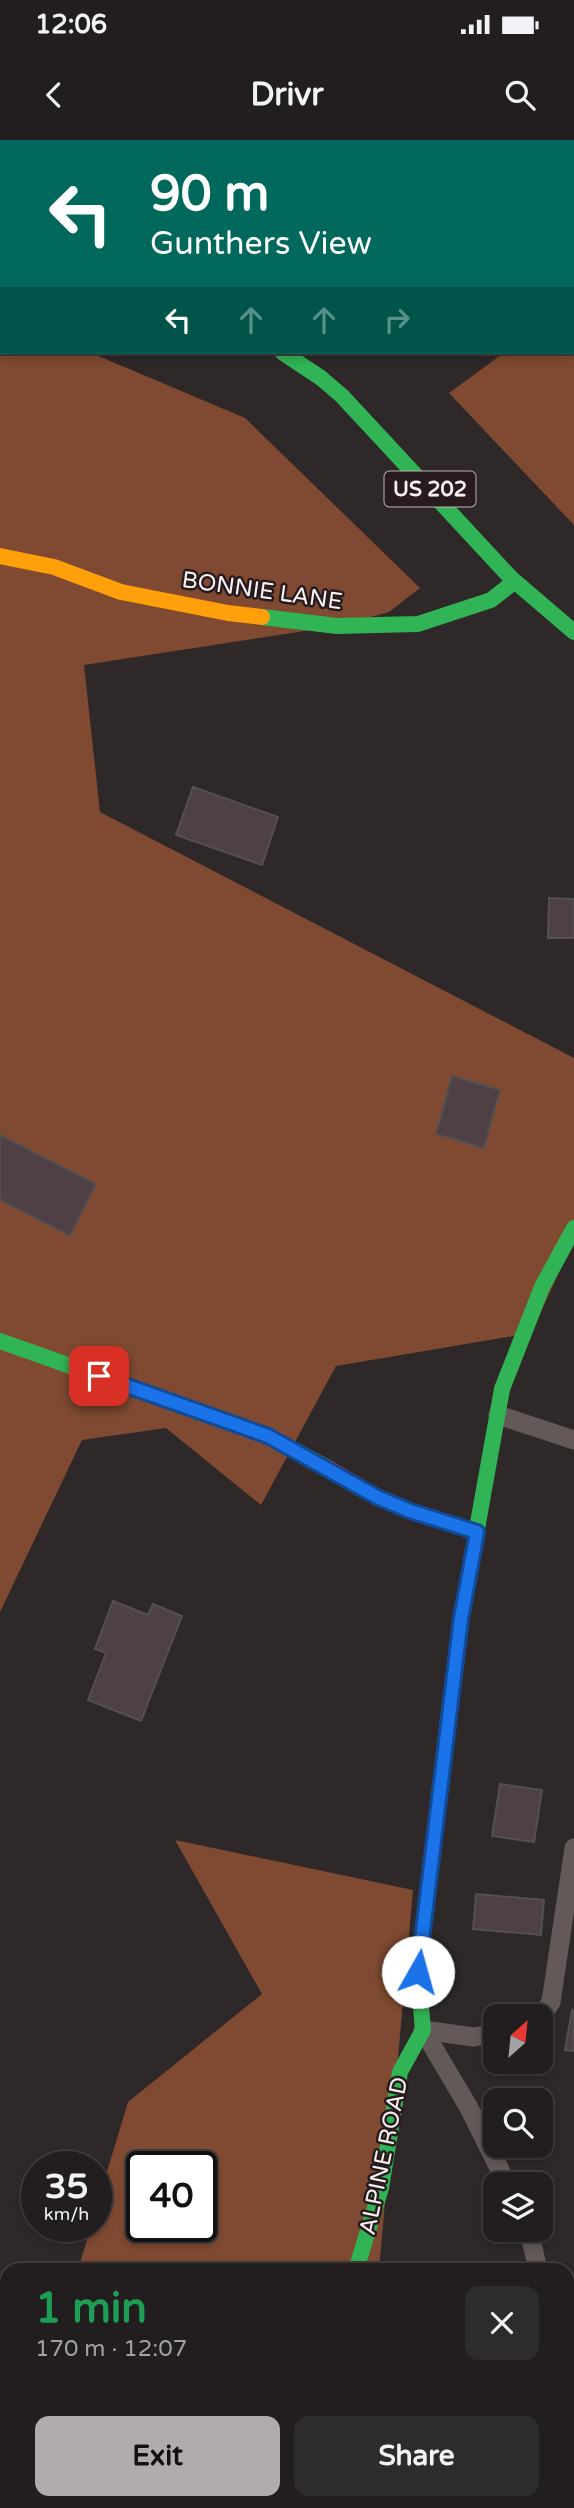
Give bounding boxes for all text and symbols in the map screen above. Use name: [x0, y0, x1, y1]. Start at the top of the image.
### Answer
text: 12:06: [35, 9, 107, 40]
icon: back: [35, 76, 73, 114]
text: Drivr: [250, 76, 324, 114]
icon: search: [501, 76, 539, 114]
text: 90 m: [150, 165, 269, 224]
icon: left: [35, 168, 126, 259]
text: Gunthers View: [150, 225, 372, 263]
icon: left: [159, 301, 197, 339]
icon: ahead: [232, 301, 270, 339]
icon: ahead: [305, 301, 343, 339]
icon: right: [378, 301, 416, 339]
road number: US 202: [384, 472, 476, 506]
street label: BONNIE LANE: [180, 566, 344, 616]
pin: [69, 1346, 129, 1406]
icon: arrive: [80, 1357, 118, 1395]
position arrow: [381, 1935, 455, 2009]
north arrow: [483, 2004, 553, 2074]
map controls: [483, 2004, 553, 2242]
street label: ALPINE ROAD: [354, 2075, 414, 2237]
button: search: [483, 2088, 553, 2158]
speed limit sign: 40: [126, 2151, 217, 2242]
text: 35: [45, 2166, 88, 2208]
button: layers: [483, 2172, 553, 2242]
text: km/h: [44, 2203, 89, 2225]
text: 1 min: [35, 2283, 147, 2334]
button: close: [465, 2286, 539, 2360]
text: 170 m · 12:07: [35, 2335, 187, 2363]
button: Exit: [35, 2416, 280, 2496]
button: Share: [294, 2416, 539, 2496]

